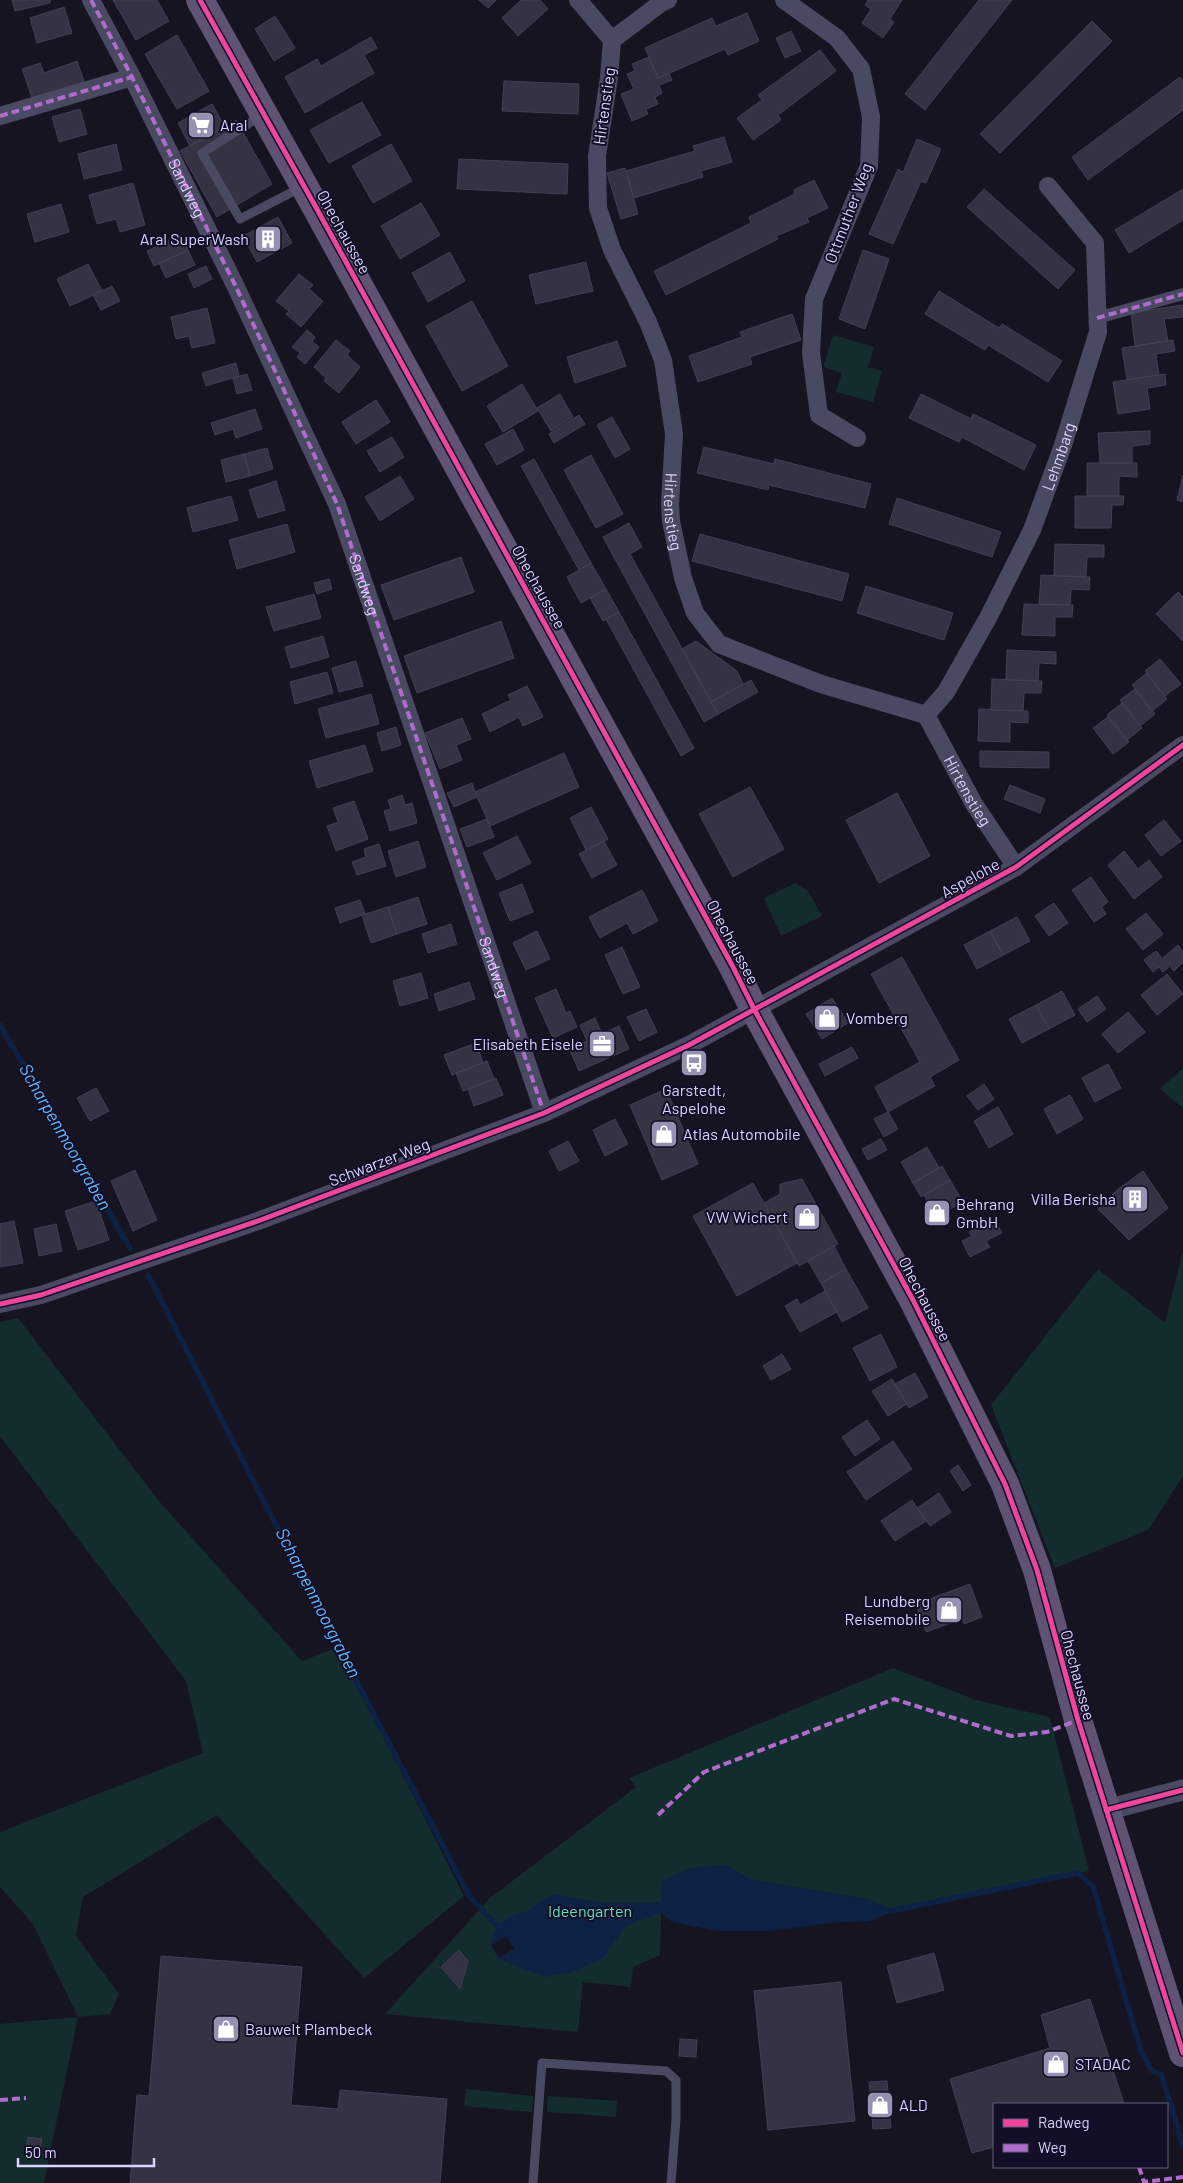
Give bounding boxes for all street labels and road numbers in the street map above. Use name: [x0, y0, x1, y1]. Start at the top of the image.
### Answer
street label: Hirtenstieg: [589, 66, 618, 146]
street label: Sandweg: [165, 155, 210, 220]
street label: Ottmuther Weg: [820, 160, 875, 266]
street label: Ohechaussee: [314, 187, 375, 277]
street label: Lehmbarg: [1037, 420, 1078, 493]
street label: Hirtenstieg: [661, 472, 687, 552]
street label: Ohechaussee: [509, 542, 570, 632]
street label: Sandweg: [346, 551, 384, 617]
street label: Hirtenstieg: [941, 752, 996, 829]
street label: Aspelohe: [937, 854, 1002, 901]
street label: Ohechaussee: [703, 896, 764, 987]
street label: Sandweg: [476, 934, 514, 1000]
street label: Schwarzer Weg: [326, 1134, 432, 1189]
street label: Ohechaussee: [895, 1253, 956, 1344]
street label: Ohechaussee: [1057, 1628, 1100, 1722]

